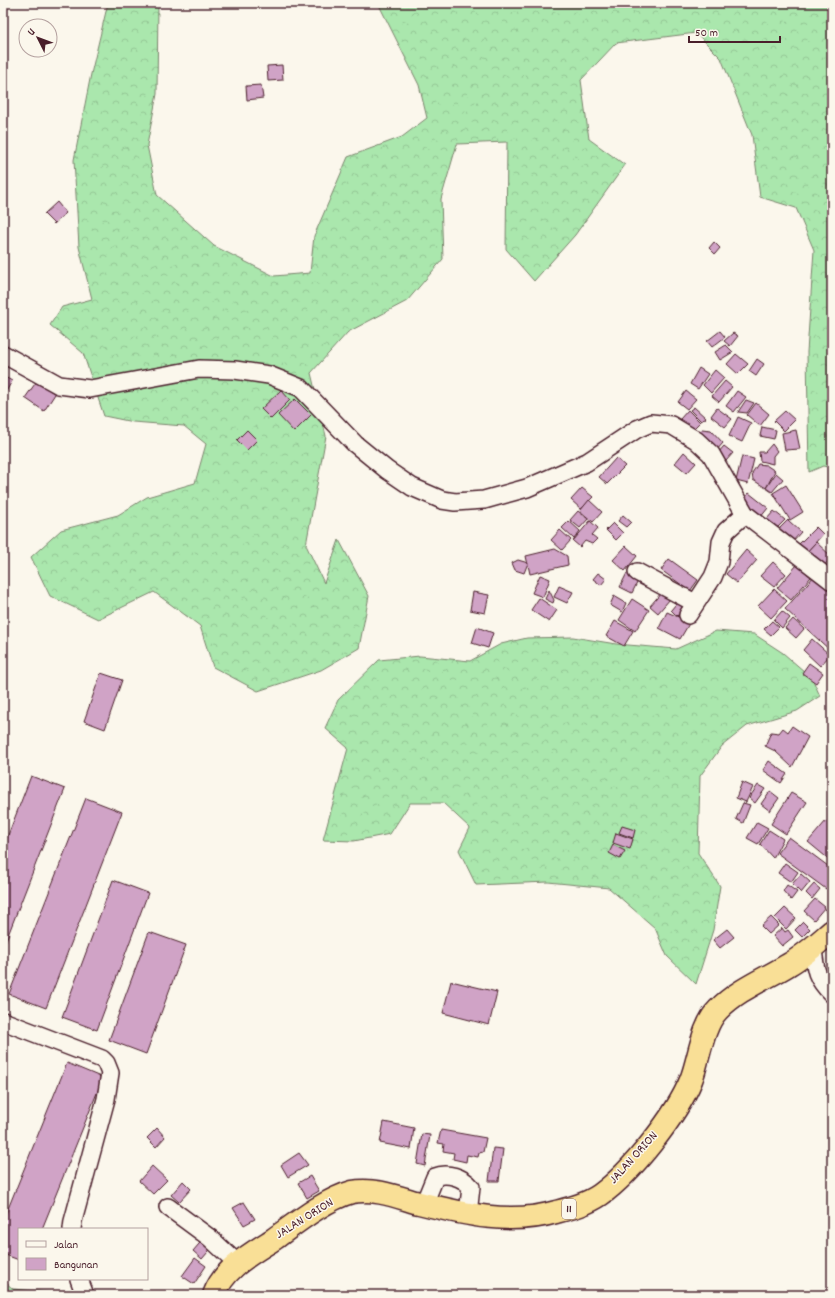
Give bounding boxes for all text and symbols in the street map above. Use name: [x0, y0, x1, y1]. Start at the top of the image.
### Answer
north arrow: [18, 18, 58, 58]
scale bar: [689, 18, 780, 44]
text: U: [24, 25, 40, 40]
text: 50 m: [695, 25, 718, 42]
street label: JALAN ORION: [605, 1127, 663, 1189]
street label: JALAN ORION: [272, 1194, 338, 1244]
road number: 11: [562, 1199, 576, 1219]
legend: [18, 1228, 148, 1280]
text: Jalan: [54, 1237, 78, 1254]
text: Bangunan: [54, 1257, 98, 1274]

